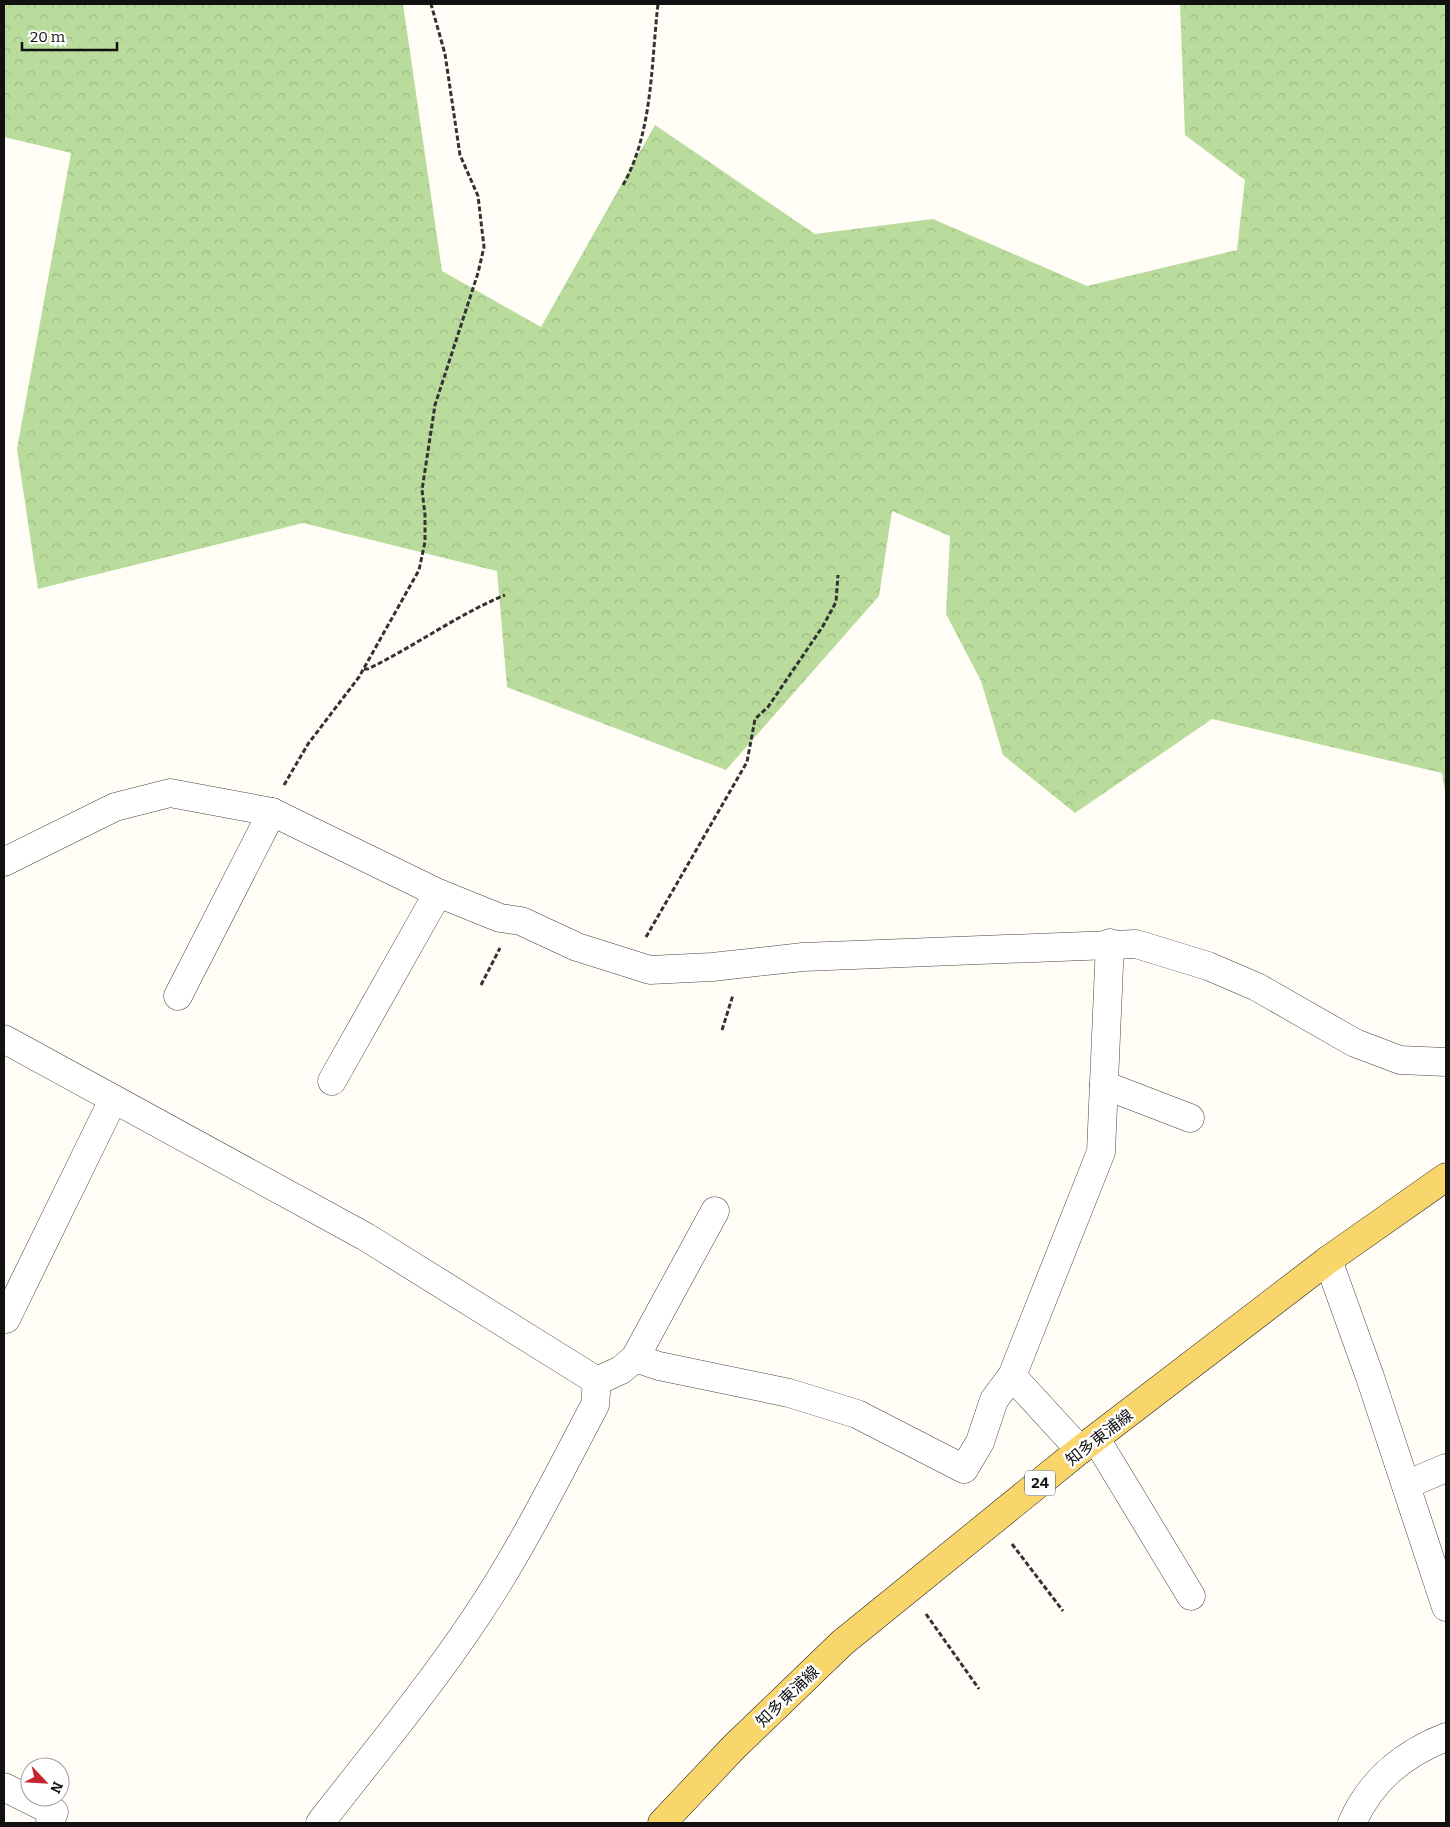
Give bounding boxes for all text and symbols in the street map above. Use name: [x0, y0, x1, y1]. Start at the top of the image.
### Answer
scale bar: [22, 20, 118, 52]
text: 20 m: [30, 28, 66, 46]
street label: 知多東浦線: [1062, 1405, 1137, 1470]
road number: 24: [1025, 1470, 1055, 1496]
street label: 知多東浦線: [752, 1662, 823, 1731]
north arrow: [20, 1757, 70, 1807]
text: N: [46, 1779, 66, 1796]

